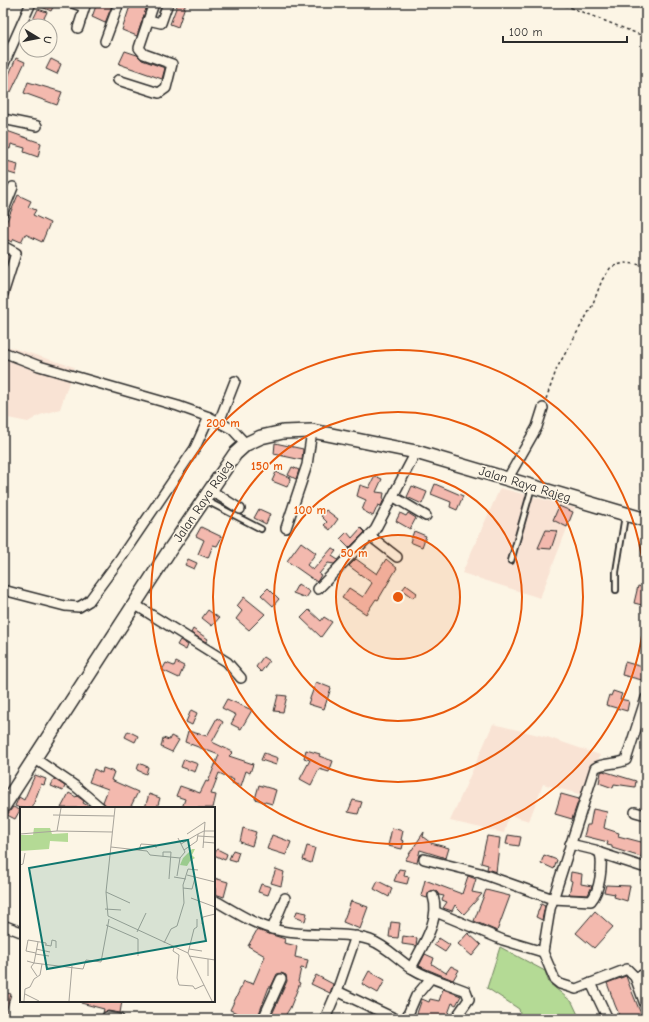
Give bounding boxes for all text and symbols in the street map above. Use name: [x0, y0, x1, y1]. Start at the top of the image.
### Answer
north arrow: [18, 18, 58, 58]
scale bar: [503, 18, 627, 44]
text: 100 m: [509, 25, 542, 39]
text: U: [40, 35, 54, 44]
text: 200 m: [206, 416, 240, 430]
street label: Jalan Raya Rajeg: [170, 457, 236, 545]
text: 150 m: [251, 459, 283, 473]
street label: Jalan Raya Rajeg: [477, 463, 573, 505]
text: 100 m: [294, 503, 326, 517]
text: 50 m: [340, 546, 368, 560]
centre of rings: [391, 590, 405, 604]
inset map: [20, 807, 215, 1002]

